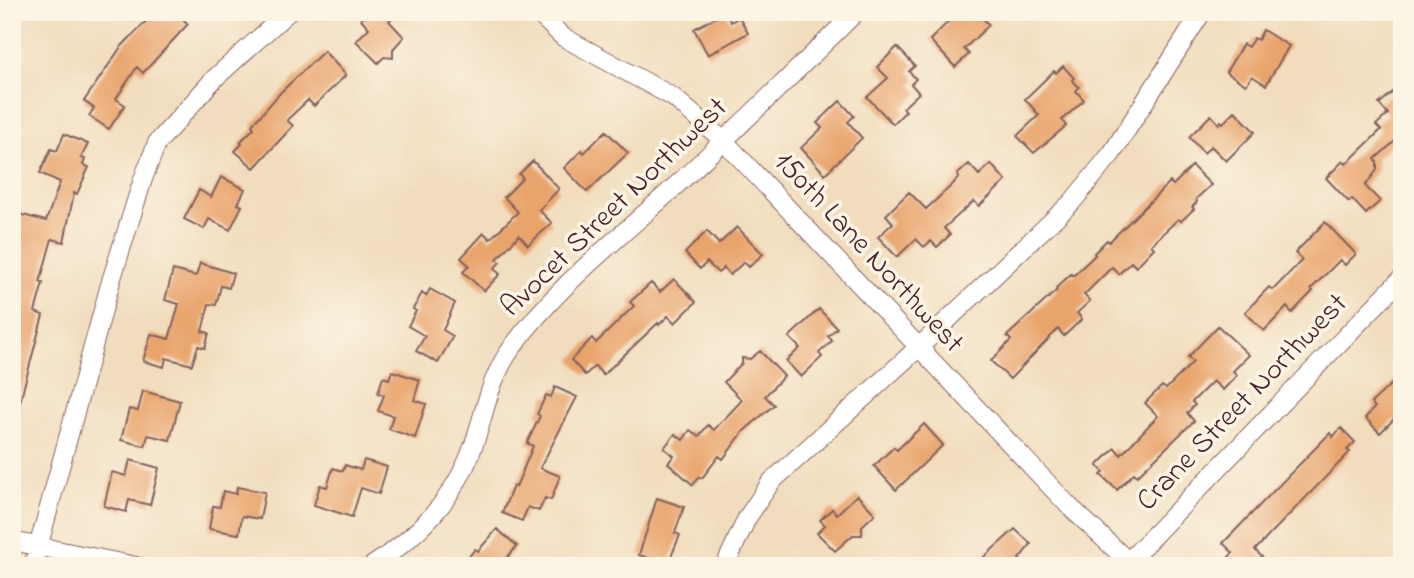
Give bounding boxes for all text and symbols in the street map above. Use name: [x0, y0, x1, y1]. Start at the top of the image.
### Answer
street label: Avocet Street Northwest: [491, 88, 739, 328]
street label: 150th Lane Northwest: [762, 142, 974, 364]
street label: Crane Street Northwest: [1127, 284, 1359, 522]

